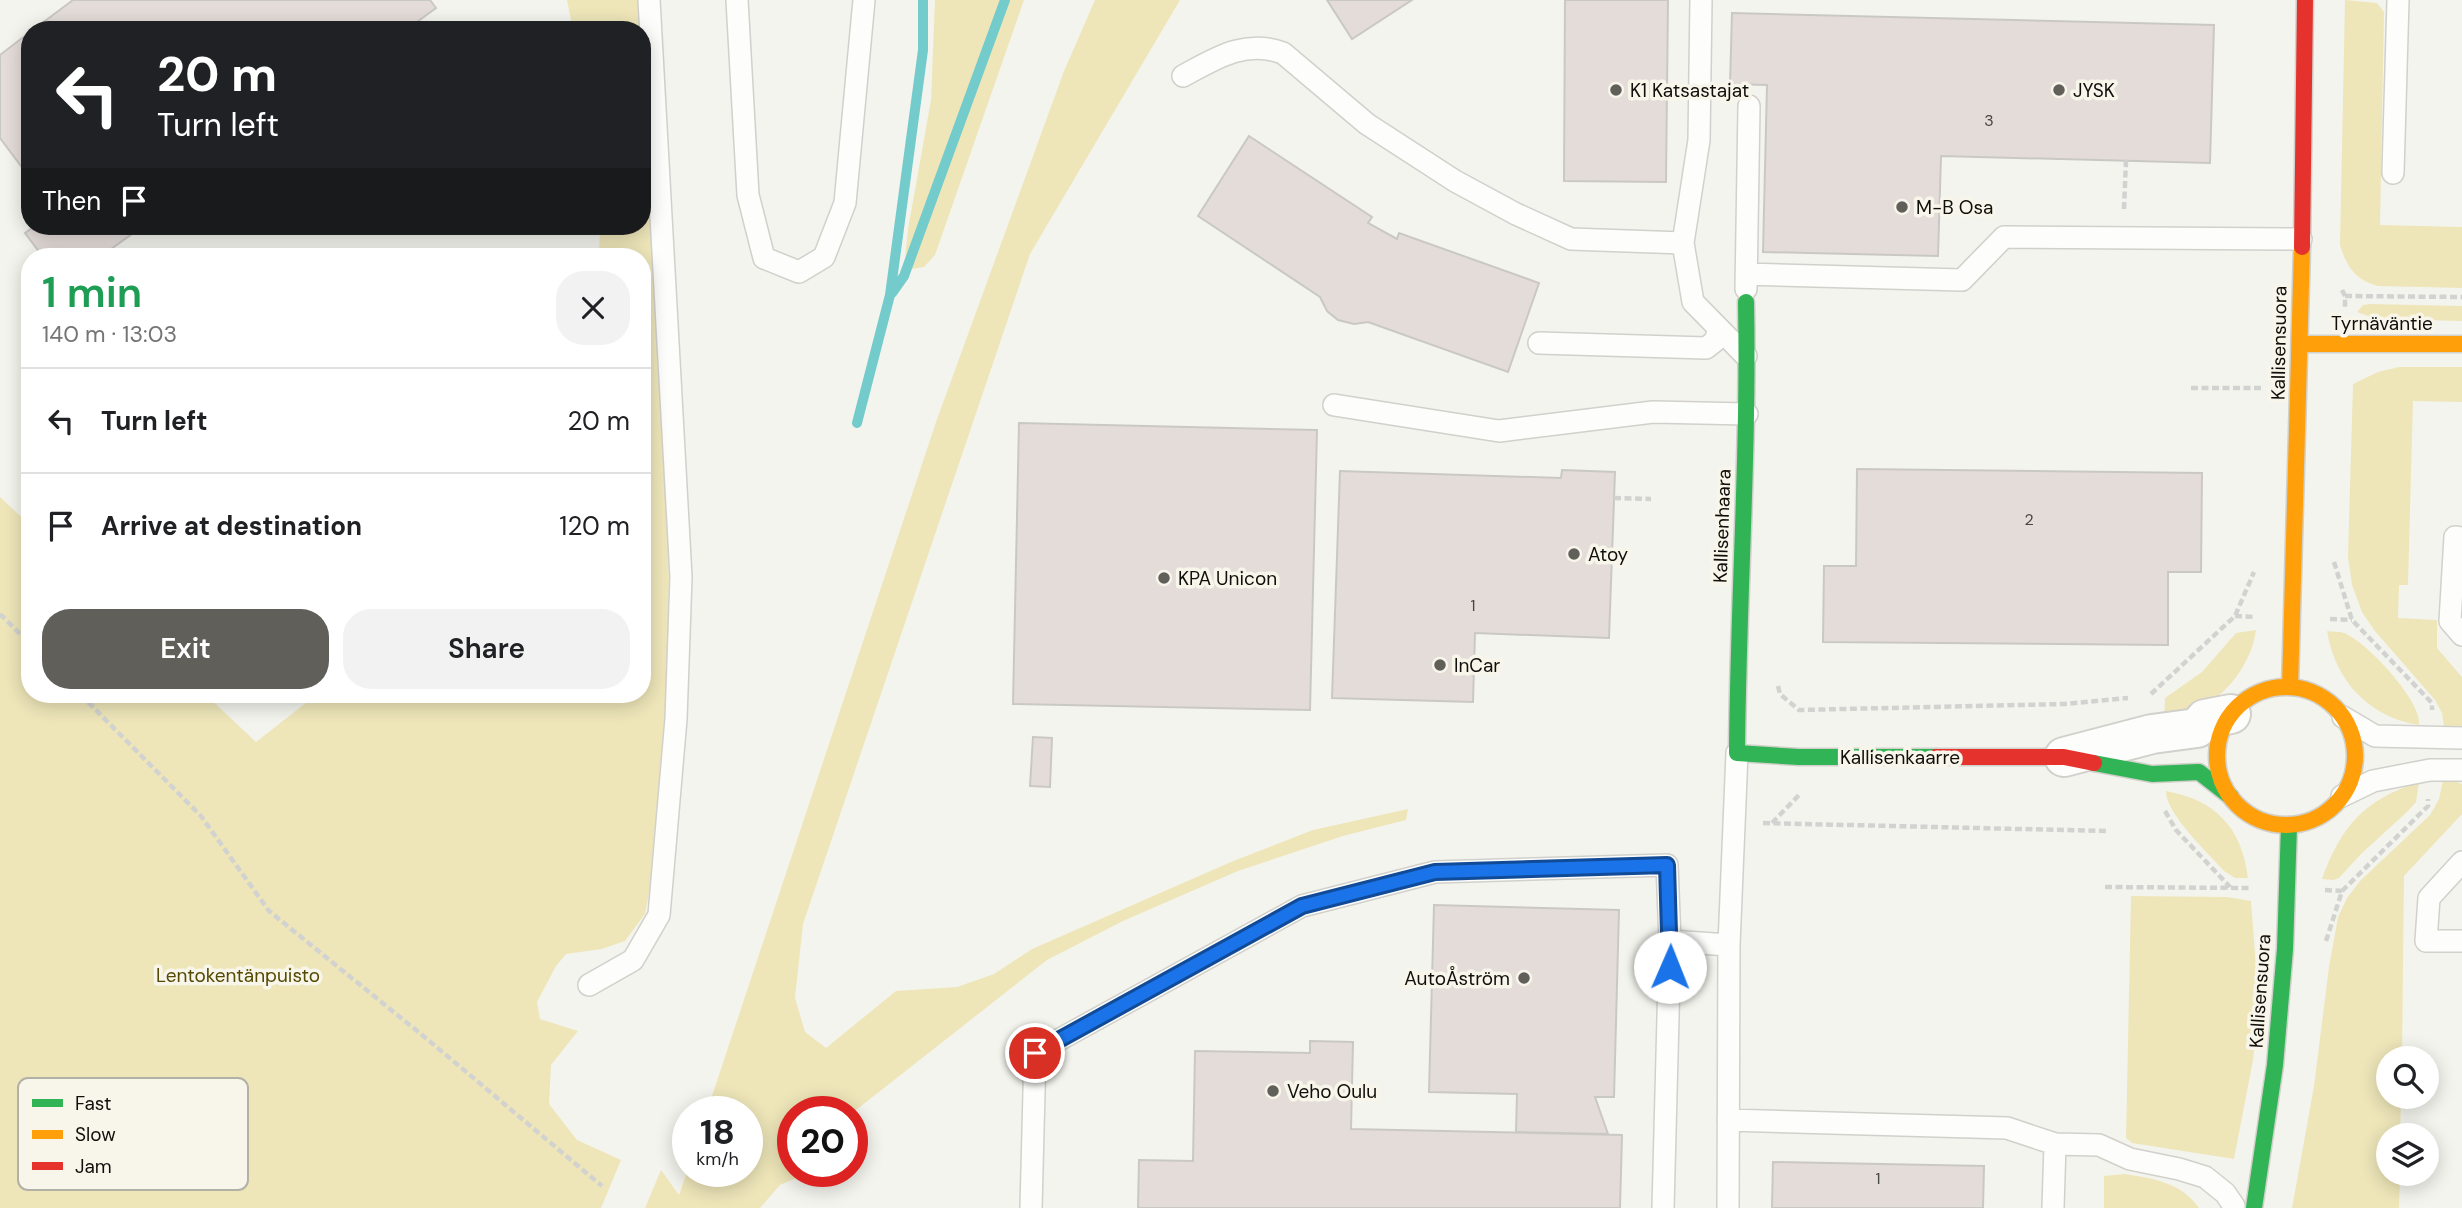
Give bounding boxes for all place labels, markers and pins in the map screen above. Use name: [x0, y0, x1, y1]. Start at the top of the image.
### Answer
place label: K1 Katsastajat: [1630, 78, 1749, 103]
place label: JYSK: [2073, 78, 2115, 103]
marker: K1 Katsastajat: [1608, 82, 1624, 98]
marker: JYSK: [2051, 82, 2067, 98]
place label: M-B Osa: [1916, 195, 1993, 220]
marker: M-B Osa: [1894, 199, 1910, 215]
place label: Atoy: [1588, 542, 1629, 567]
marker: Atoy: [1566, 546, 1582, 562]
place label: KPA Unicon: [1178, 566, 1277, 591]
marker: KPA Unicon: [1156, 570, 1172, 586]
place label: InCar: [1454, 653, 1500, 678]
marker: InCar: [1432, 657, 1448, 673]
place label: AutoÅström: [1404, 966, 1510, 991]
marker: AutoÅström: [1516, 970, 1532, 986]
pin: [1005, 1023, 1065, 1083]
place label: Veho Oulu: [1287, 1079, 1377, 1104]
marker: Veho Oulu: [1265, 1083, 1281, 1099]

